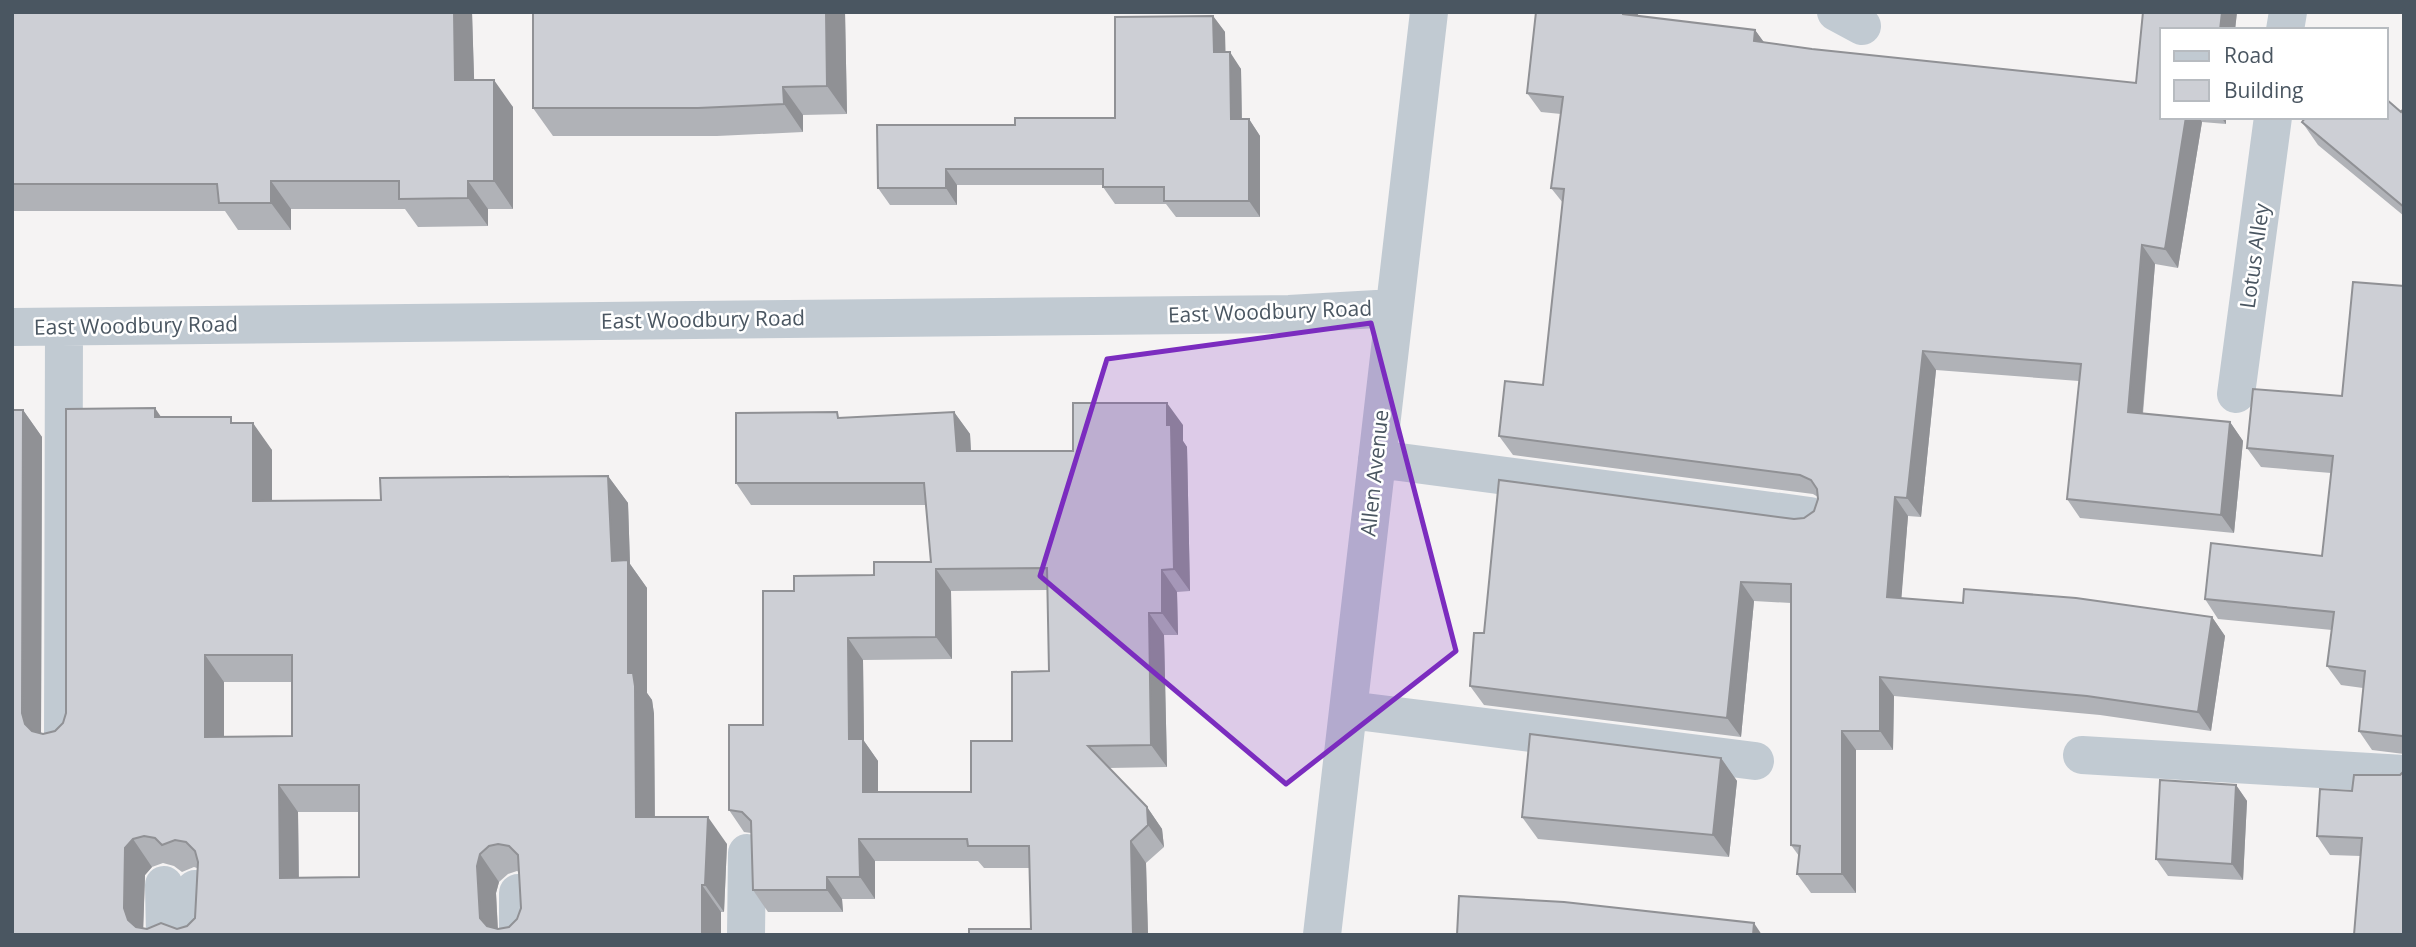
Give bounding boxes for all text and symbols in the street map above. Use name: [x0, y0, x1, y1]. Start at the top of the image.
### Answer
legend: [2160, 28, 2388, 119]
text: Road: [2224, 41, 2274, 69]
text: Building: [2224, 76, 2303, 104]
street label: Lotus Alley: [2233, 201, 2275, 310]
street label: East Woodbury Road: [1167, 293, 1372, 329]
street label: East Woodbury Road: [601, 303, 805, 335]
street label: East Woodbury Road: [34, 309, 238, 341]
street label: Allen Avenue: [1353, 408, 1395, 538]

